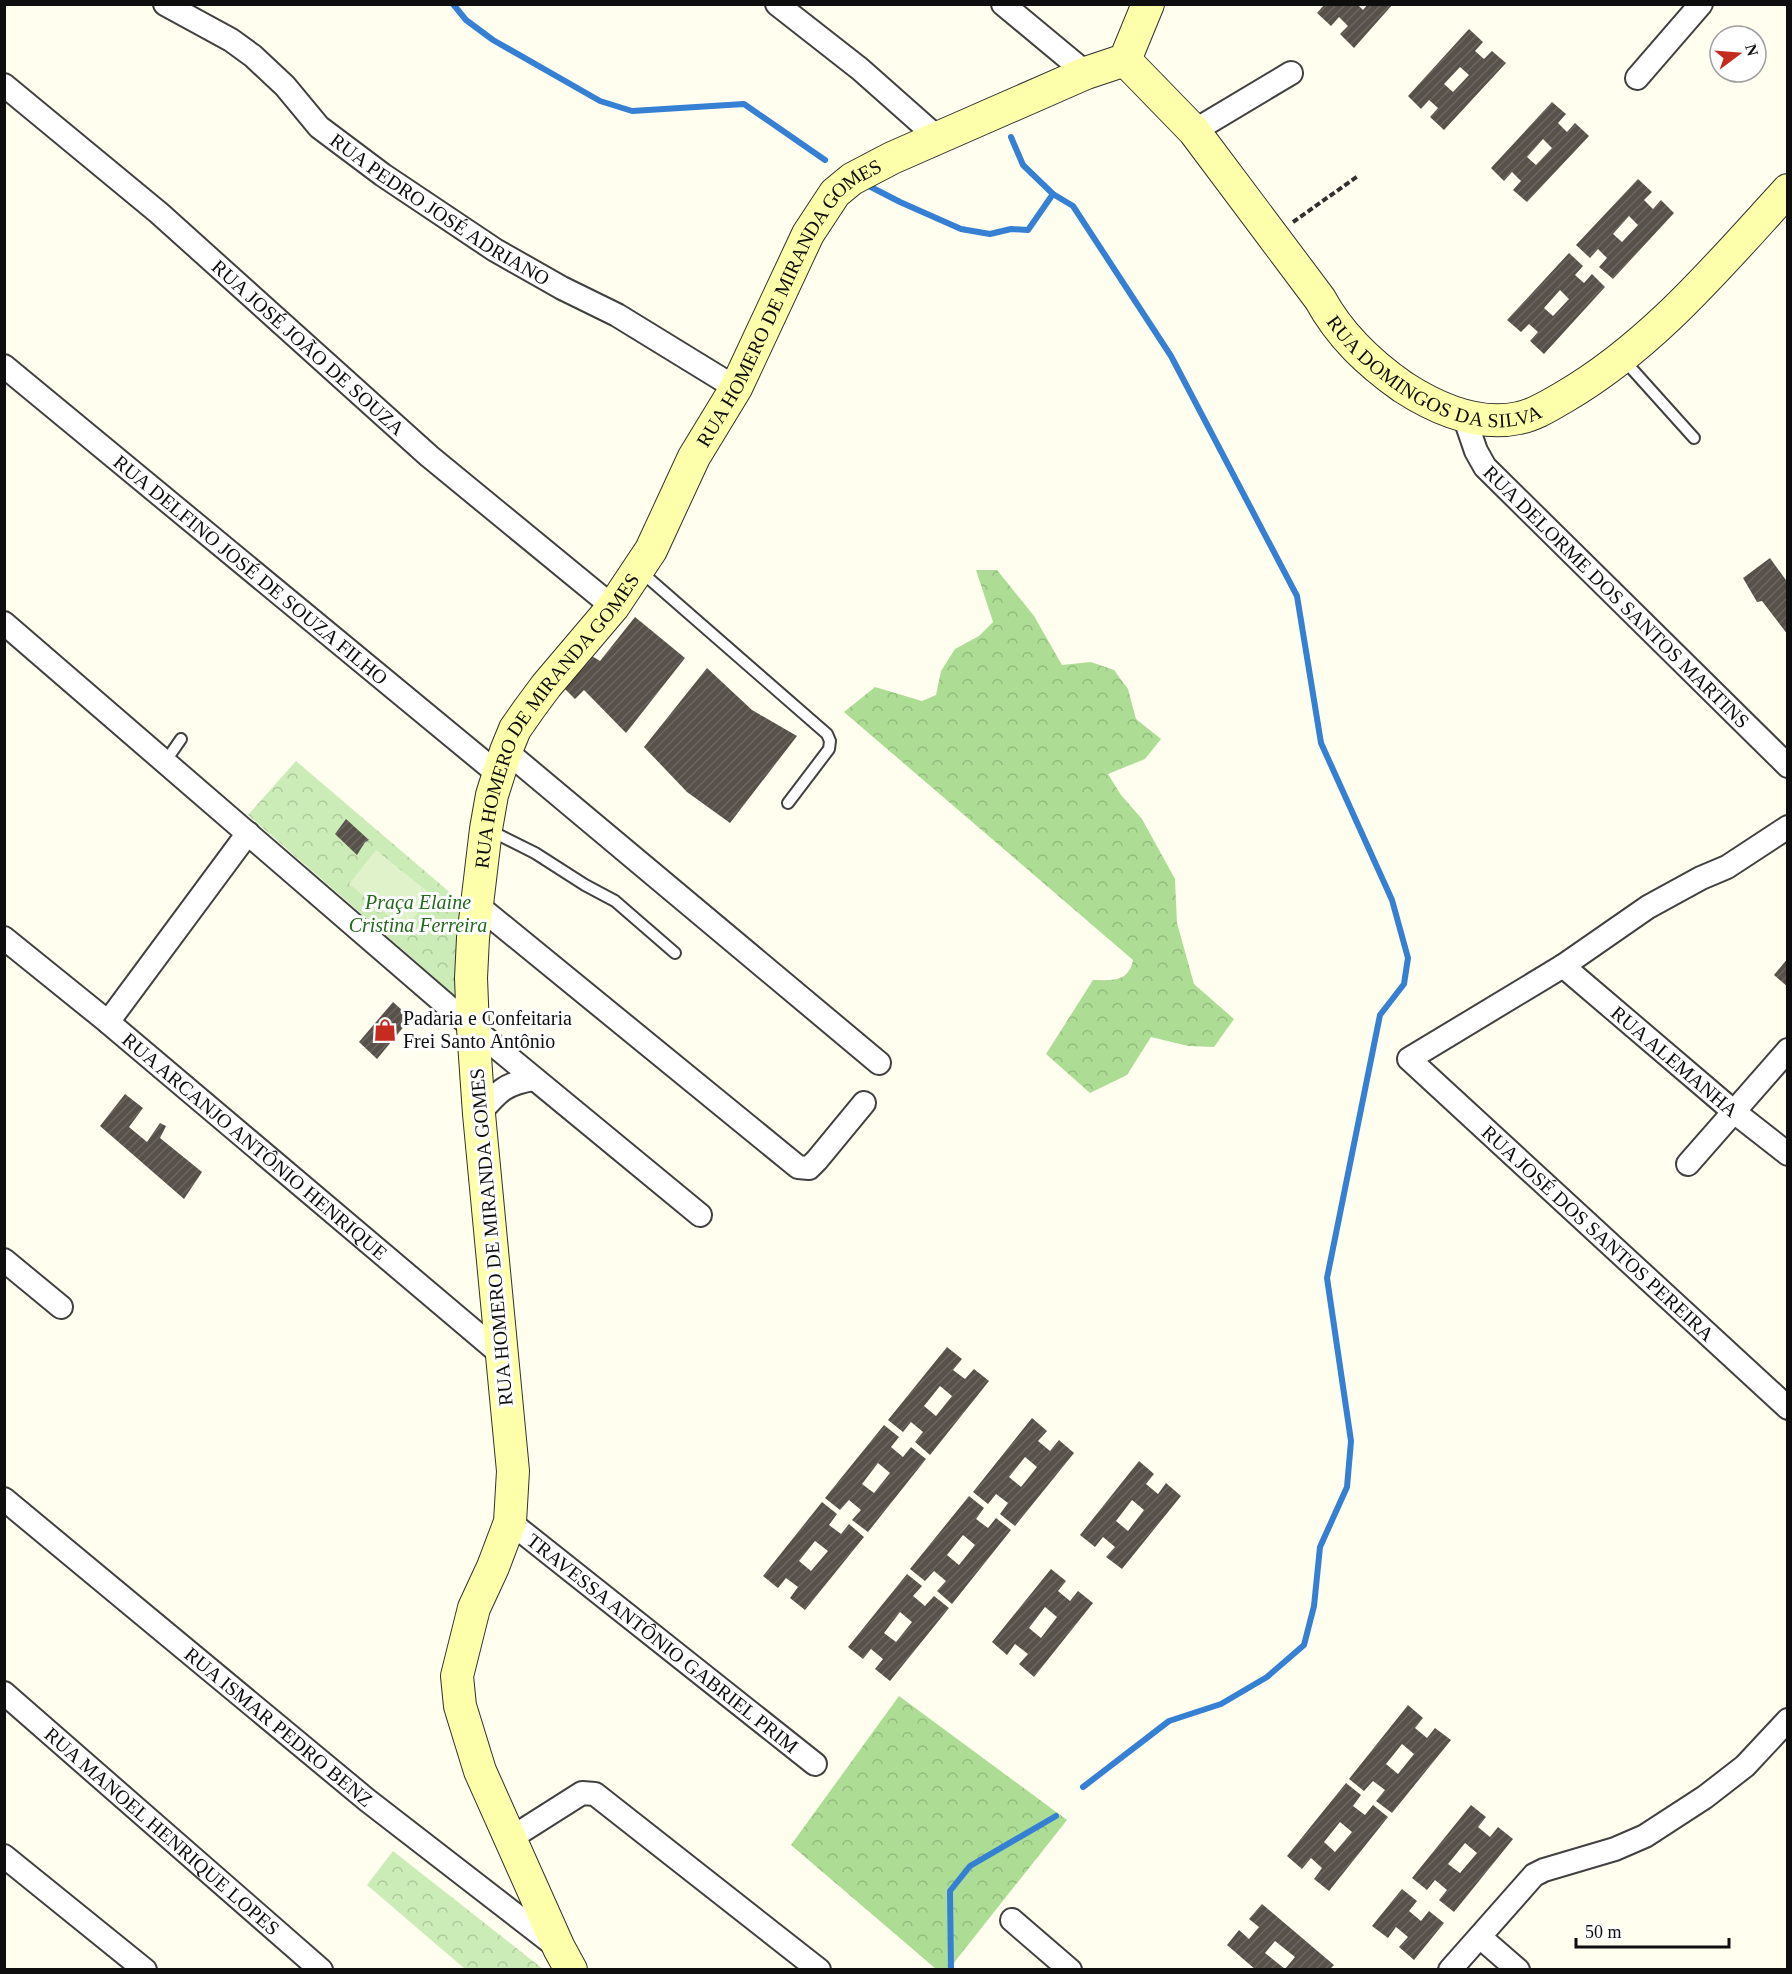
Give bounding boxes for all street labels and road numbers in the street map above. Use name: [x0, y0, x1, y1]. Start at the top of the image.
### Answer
street label: RUA PEDRO JOSÉ ADRIANO: [326, 129, 553, 290]
street label: RUA HOMERO DE MIRANDA GOMES: [692, 155, 885, 451]
street label: RUA JOSÉ JOÃO DE SOUZA: [208, 255, 410, 440]
street label: RUA DOMINGOS DA SILVA: [1322, 311, 1545, 431]
street label: RUA DELFINO JOSÉ DE SOUZA FILHO: [109, 450, 392, 689]
street label: RUA DELORME DOS SANTOS MARTINS: [1479, 461, 1754, 732]
street label: RUA HOMERO DE MIRANDA GOMES: [470, 569, 643, 870]
street label: RUA ALEMANHA: [1607, 1001, 1743, 1122]
street label: RUA ARCANJO ANTÔNIO HENRIQUE: [118, 1028, 392, 1264]
street label: RUA HOMERO DE MIRANDA GOMES: [465, 1067, 517, 1407]
street label: RUA JOSÉ DOS SANTOS PEREIRA: [1477, 1121, 1719, 1346]
street label: TRAVESSA ANTÔNIO GABRIEL PRIM: [523, 1529, 803, 1758]
street label: RUA ISMAR PEDRO BENZ: [180, 1643, 377, 1811]
street label: RUA MANOEL HENRIQUE LOPES: [40, 1723, 284, 1940]

